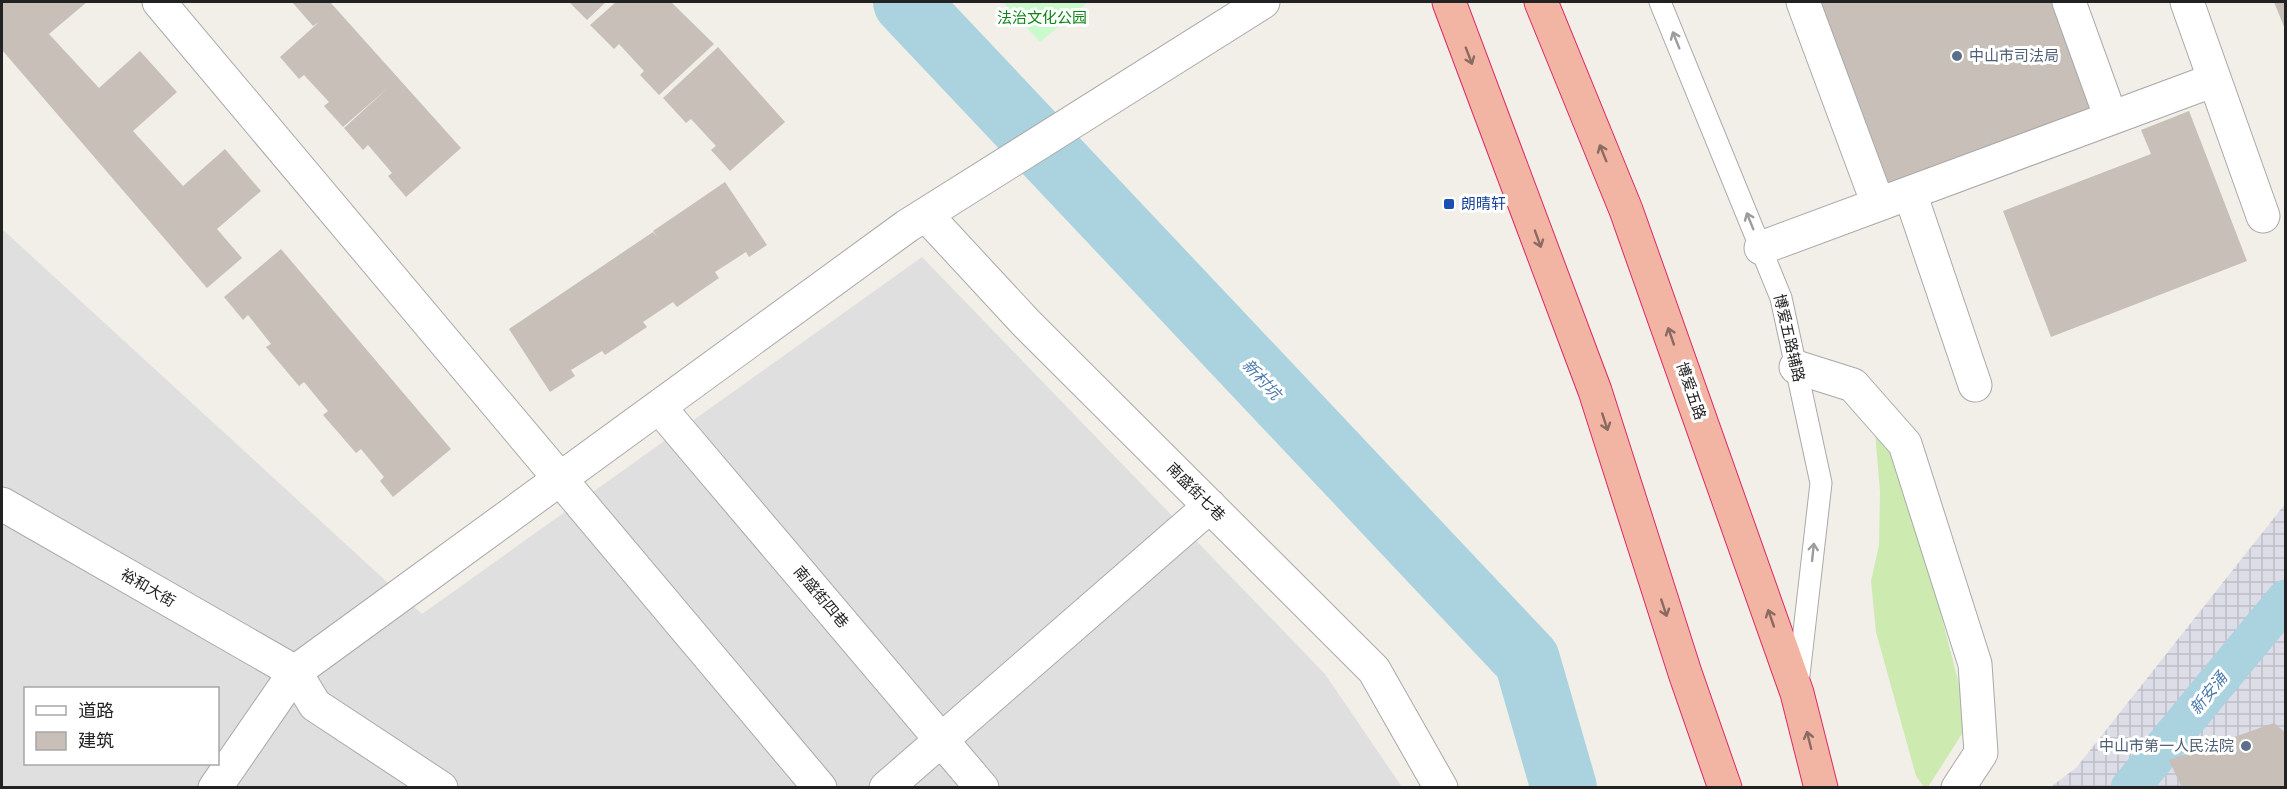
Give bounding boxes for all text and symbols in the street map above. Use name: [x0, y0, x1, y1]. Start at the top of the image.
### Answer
park label: 法治文化公园: [997, 9, 1087, 27]
one-way arrow: [1670, 32, 1681, 50]
one-way arrow: [1465, 46, 1476, 65]
place label: 中山市司法局: [1969, 47, 2059, 65]
marker: 中山市司法局: [1950, 49, 1964, 63]
one-way arrow: [1597, 144, 1608, 162]
place label: 朗晴轩: [1461, 195, 1506, 213]
marker: 朗晴轩: [1442, 197, 1456, 211]
one-way arrow: [1744, 212, 1755, 230]
one-way arrow: [1533, 229, 1544, 248]
street label: 博爱五路辅路: [1770, 292, 1808, 384]
one-way arrow: [1664, 327, 1675, 345]
water label: 新村坑: [1238, 355, 1286, 405]
street label: 博爱五路: [1673, 360, 1709, 422]
one-way arrow: [1600, 412, 1611, 431]
street label: 南盛街七巷: [1163, 459, 1229, 525]
one-way arrow: [1808, 542, 1819, 562]
street label: 南盛街四巷: [790, 562, 852, 632]
street label: 裕和大街: [118, 565, 178, 611]
one-way arrow: [1659, 598, 1670, 617]
one-way arrow: [1764, 610, 1775, 628]
water label: 新安涌: [2186, 667, 2232, 718]
legend: [24, 687, 219, 765]
text: 道路: [78, 700, 114, 721]
text: 建筑: [78, 730, 114, 751]
one-way arrow: [1803, 731, 1815, 750]
place label: 中山市第一人民法院: [2099, 737, 2234, 755]
marker: 中山市第一人民法院: [2239, 739, 2253, 753]

